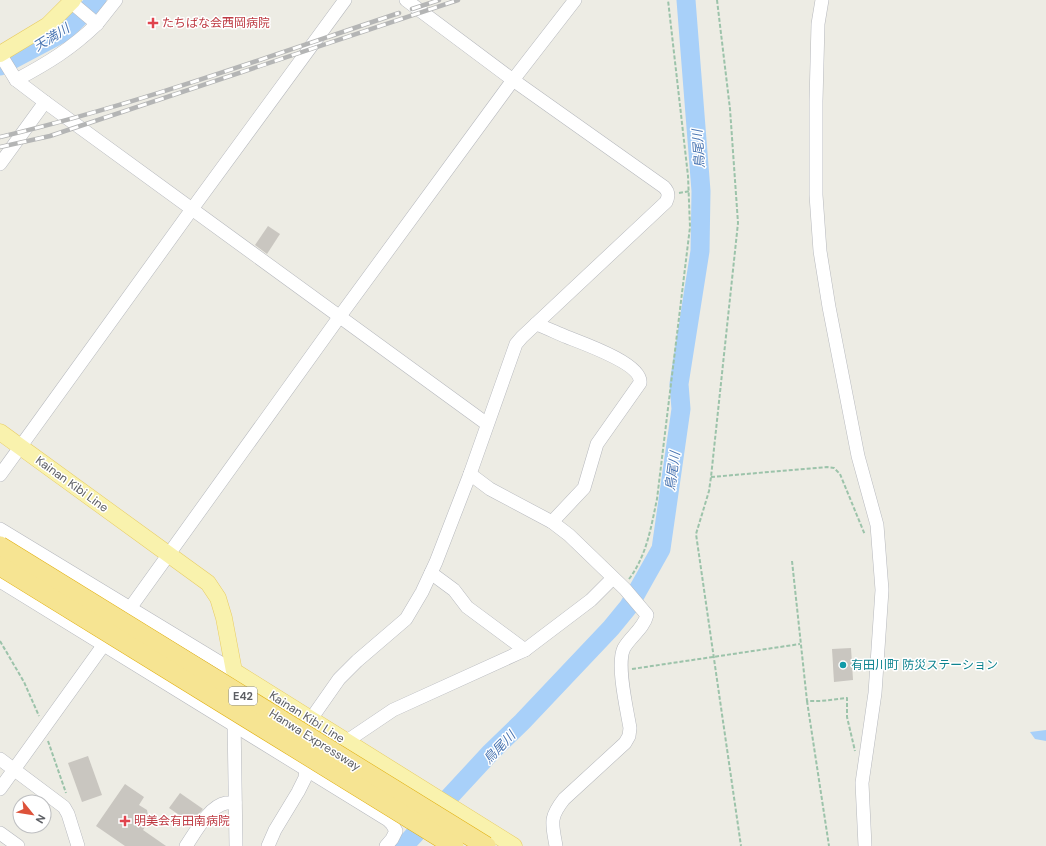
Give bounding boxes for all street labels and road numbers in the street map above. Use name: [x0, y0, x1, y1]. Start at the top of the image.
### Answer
street label: Kainan Kibi Line: [32, 452, 112, 516]
road number: E42: [229, 687, 257, 705]
street label: Kainan Kibi Line: [266, 687, 348, 747]
street label: Hanwa Expressway: [266, 705, 364, 775]

